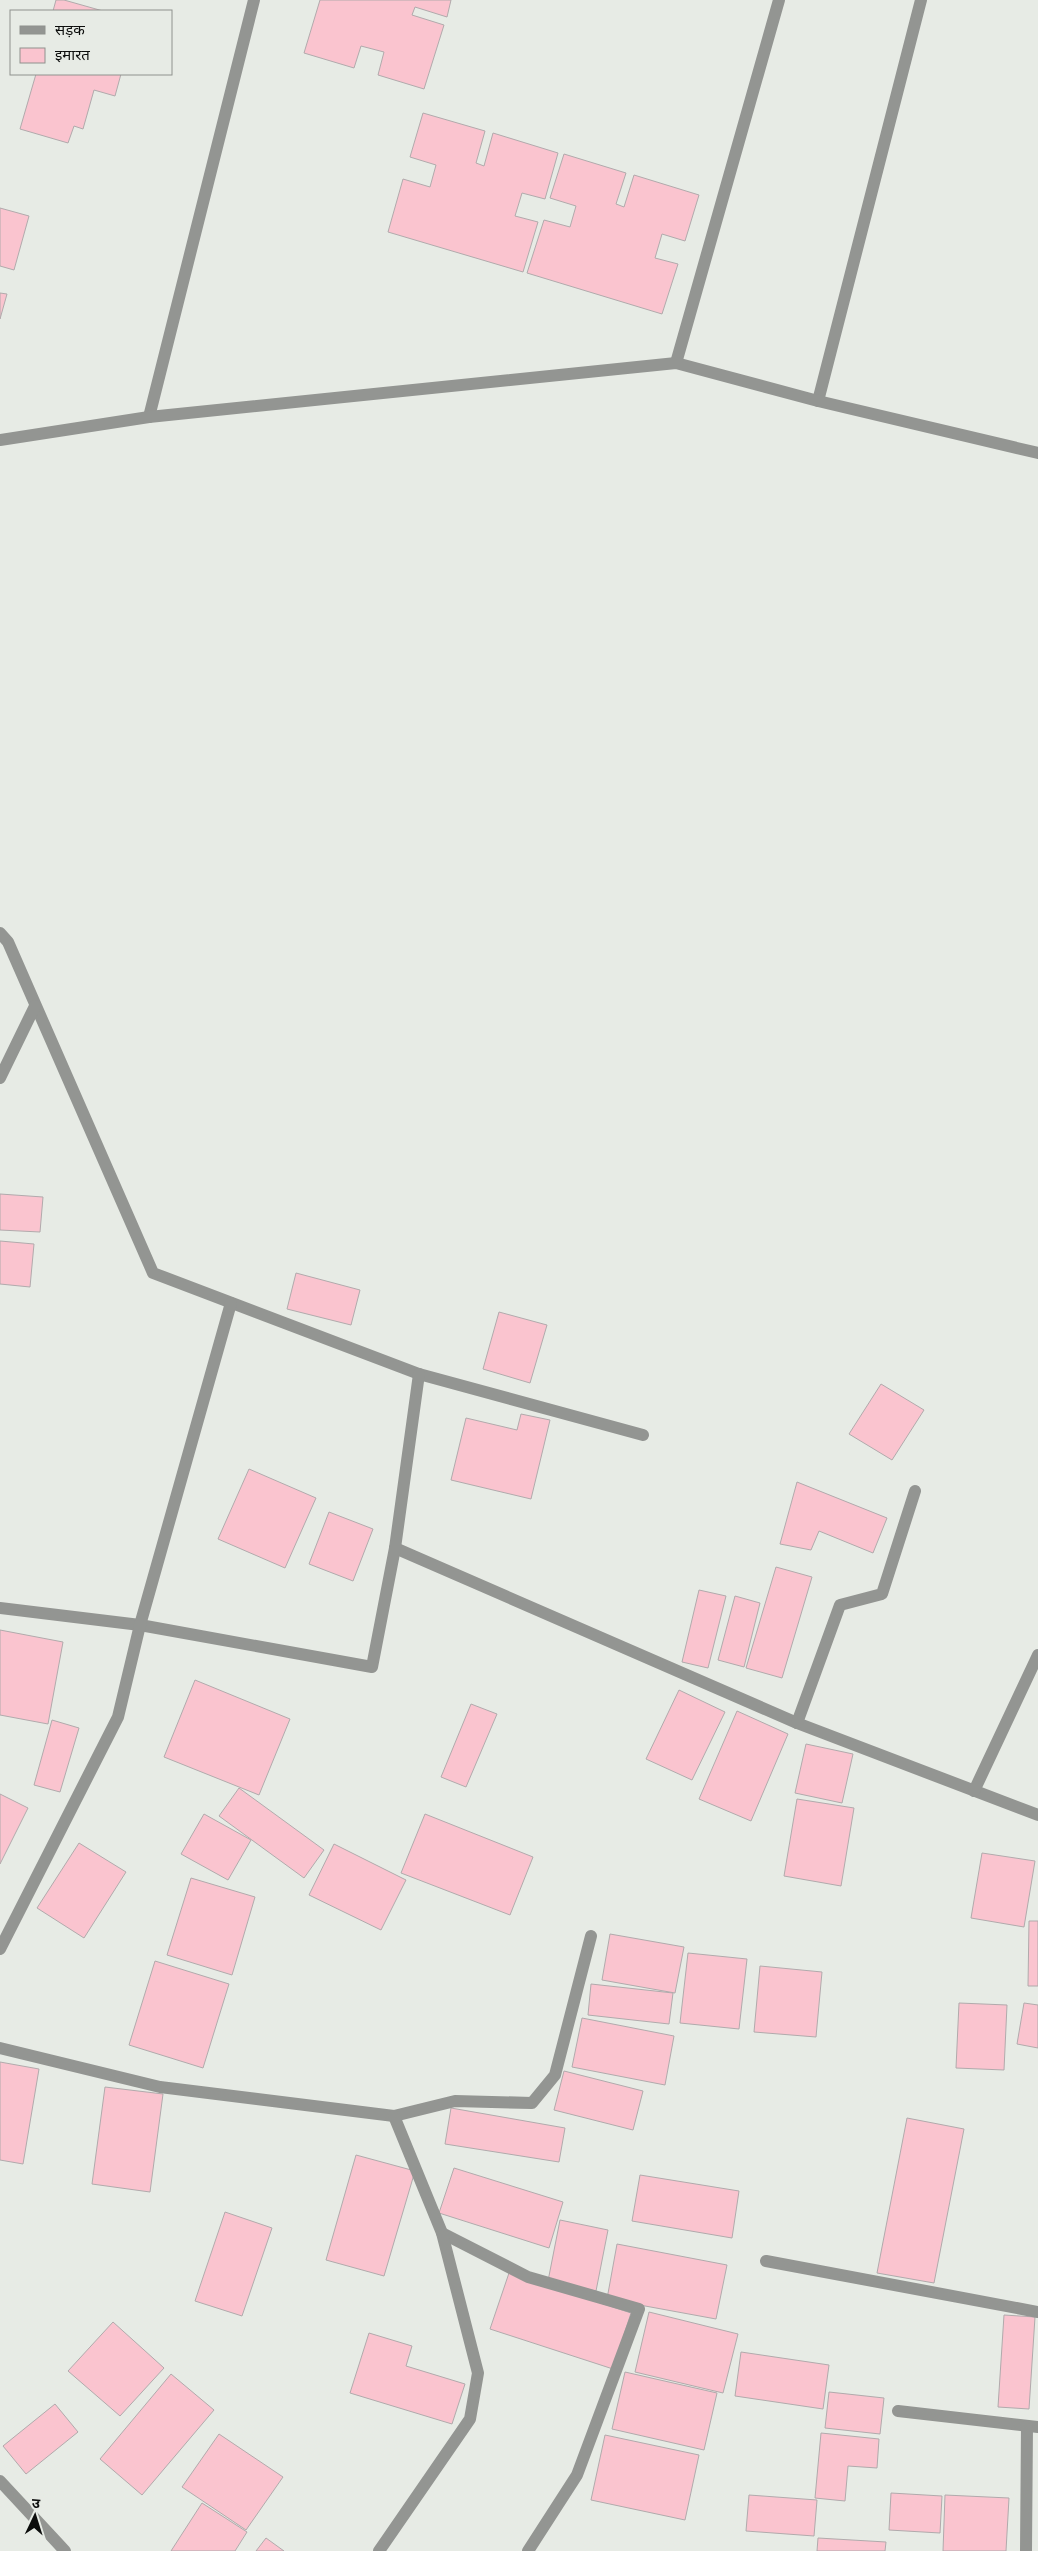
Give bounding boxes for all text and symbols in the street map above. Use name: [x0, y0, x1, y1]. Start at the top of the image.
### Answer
legend: [10, 10, 172, 75]
text: सड़क: [55, 21, 85, 38]
text: इमारत: [55, 46, 90, 63]
north arrow: [10, 2491, 60, 2541]
text: उ: [31, 2495, 41, 2511]

